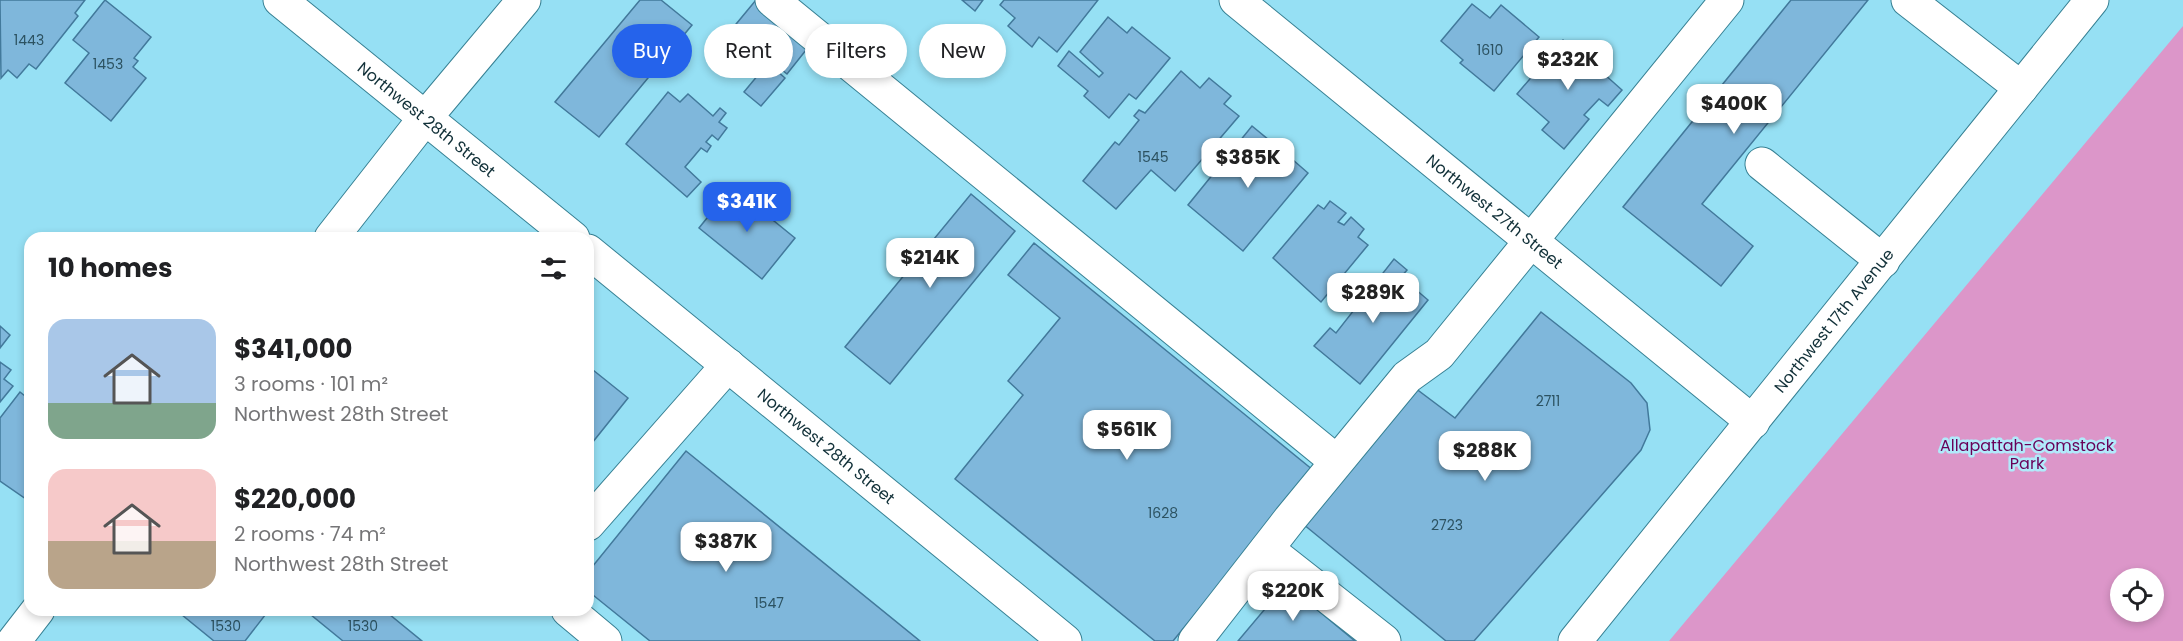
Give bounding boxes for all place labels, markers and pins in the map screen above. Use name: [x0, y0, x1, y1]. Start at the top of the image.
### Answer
pin: $232K: [1526, 40, 1610, 91]
pin: $400K: [1692, 84, 1776, 135]
pin: $385K: [1206, 138, 1290, 189]
pin: $341K: [705, 182, 789, 233]
pin: $214K: [888, 238, 972, 289]
pin: $289K: [1331, 273, 1415, 324]
pin: $561K: [1085, 410, 1169, 461]
pin: $288K: [1443, 431, 1527, 482]
pin: $387K: [684, 522, 768, 573]
pin: $220K: [1251, 571, 1335, 622]

